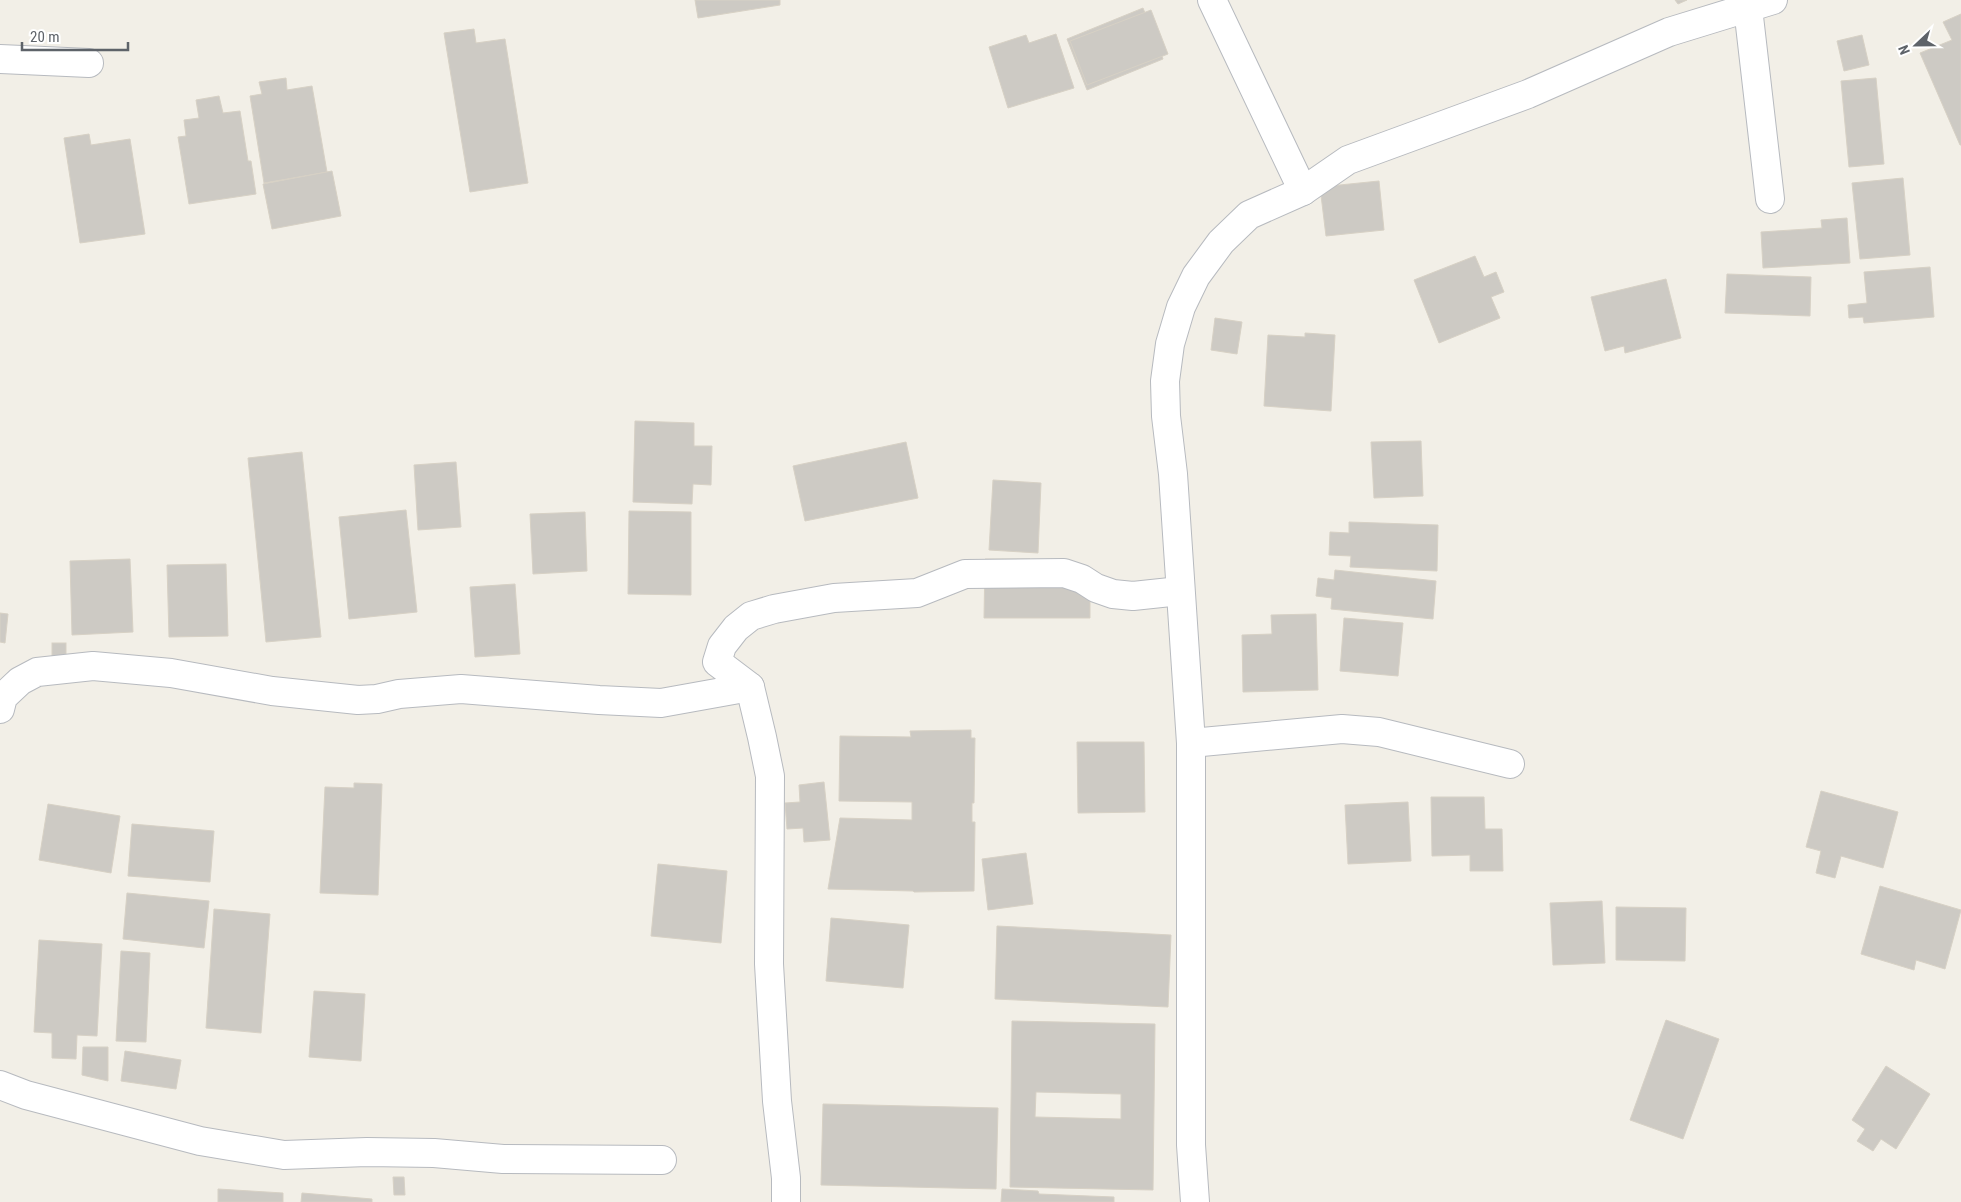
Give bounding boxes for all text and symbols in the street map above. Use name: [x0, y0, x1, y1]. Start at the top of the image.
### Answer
scale bar: [22, 20, 129, 52]
north arrow: [1891, 20, 1941, 70]
text: 20 m: [30, 28, 60, 46]
text: N: [1895, 43, 1913, 57]

